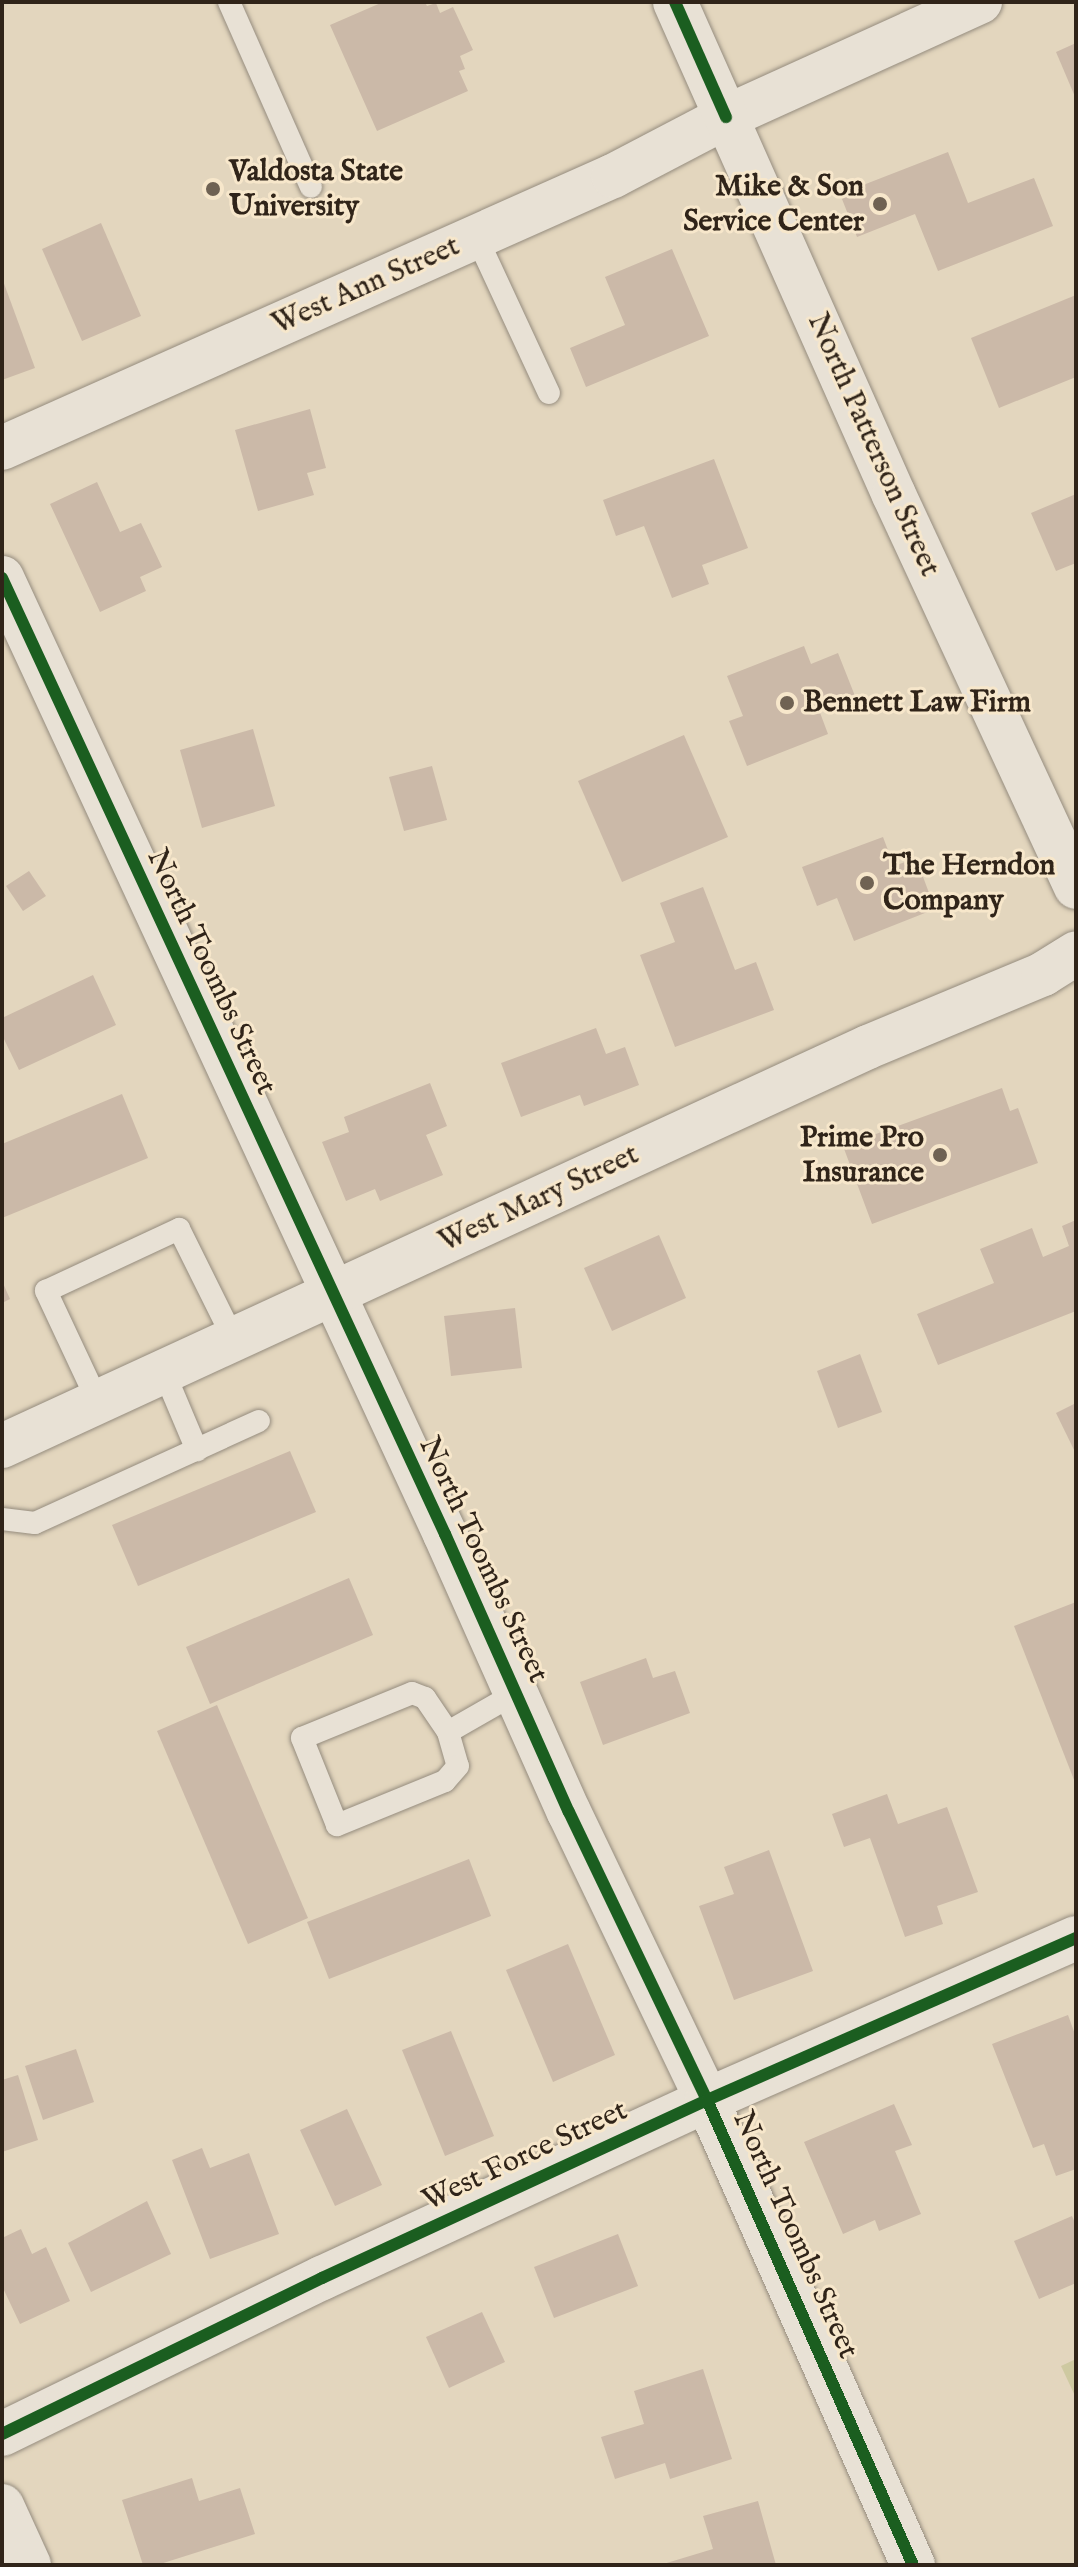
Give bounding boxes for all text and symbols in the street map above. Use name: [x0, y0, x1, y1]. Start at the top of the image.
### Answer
place label: Valdosta State University: [229, 154, 403, 224]
place label: Mike & Son Service Center: [683, 169, 864, 240]
marker: Valdosta State University: [204, 180, 222, 198]
marker: Mike & Son Service Center: [871, 195, 889, 213]
street label: West Ann Street: [267, 229, 465, 343]
street label: North Patterson Street: [799, 308, 947, 582]
place label: Bennett Law Firm: [803, 685, 1031, 721]
marker: Bennett Law Firm: [778, 694, 796, 712]
street label: North Toombs Street: [138, 843, 284, 1101]
place label: The Herndon Company: [883, 848, 1055, 918]
marker: The Herndon Company: [858, 874, 876, 892]
place label: Prime Pro Insurance: [800, 1120, 924, 1190]
street label: West Mary Street: [433, 1137, 645, 1261]
marker: Prime Pro Insurance: [931, 1146, 949, 1164]
street label: North Toombs Street: [410, 1431, 556, 1689]
street label: West Force Street: [417, 2093, 633, 2219]
street label: North Toombs Street: [724, 2106, 866, 2364]

